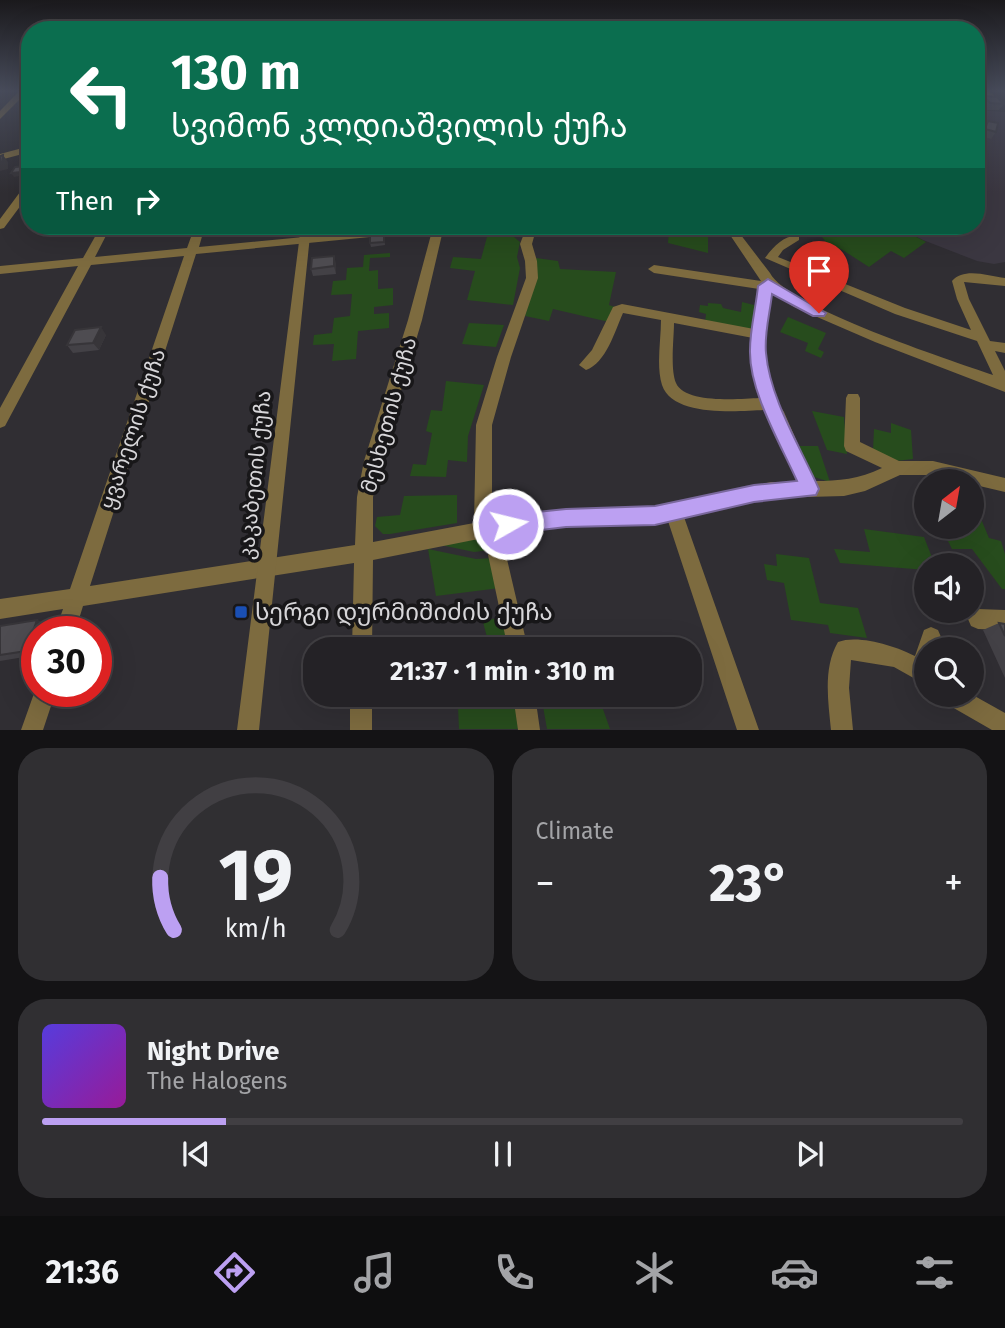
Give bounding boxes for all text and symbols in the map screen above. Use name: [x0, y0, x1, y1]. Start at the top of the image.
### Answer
text: 130 m: [171, 43, 301, 102]
icon: left: [56, 49, 147, 140]
text: სვიმონ კლდიაშვილის ქუჩა: [171, 107, 628, 145]
icon: right: [128, 182, 166, 220]
text: Then: [56, 186, 114, 217]
pin: [789, 241, 849, 313]
icon: arrive: [800, 252, 838, 290]
street label: მესხეთის ქუჩა: [356, 334, 422, 496]
street label: ყვარელის ქუჩა: [95, 346, 171, 512]
street label: კაკაბეთის ქუჩა: [233, 389, 277, 561]
north arrow: [914, 469, 984, 539]
map controls: [914, 469, 984, 707]
position arrow: [471, 487, 545, 561]
button: sound: [914, 553, 984, 623]
place label: სერგი დურმიშიძის ქუჩა: [255, 598, 553, 626]
marker: სერგი დურმიშიძის ქუჩა: [233, 604, 249, 620]
speed limit sign: 30: [21, 616, 112, 707]
button: search: [914, 637, 984, 707]
text: 21:37 · 1 min · 310 m: [390, 656, 615, 687]
text: Climate: [536, 817, 614, 845]
text: 19: [218, 833, 293, 920]
text: 23°: [709, 852, 790, 915]
text: −: [536, 860, 555, 906]
text: +: [944, 860, 963, 906]
text: km/h: [225, 914, 287, 944]
text: Night Drive: [147, 1036, 279, 1067]
text: The Halogens: [147, 1067, 287, 1095]
icon: previous: [177, 1135, 215, 1173]
icon: pause: [484, 1135, 522, 1173]
icon: next: [791, 1135, 829, 1173]
icon: directions: [210, 1248, 259, 1297]
icon: music: [350, 1248, 399, 1297]
icon: phone: [490, 1248, 539, 1297]
icon: climate: [630, 1248, 679, 1297]
icon: car: [770, 1248, 819, 1297]
icon: filters: [910, 1248, 959, 1297]
text: 21:36: [46, 1253, 119, 1291]

